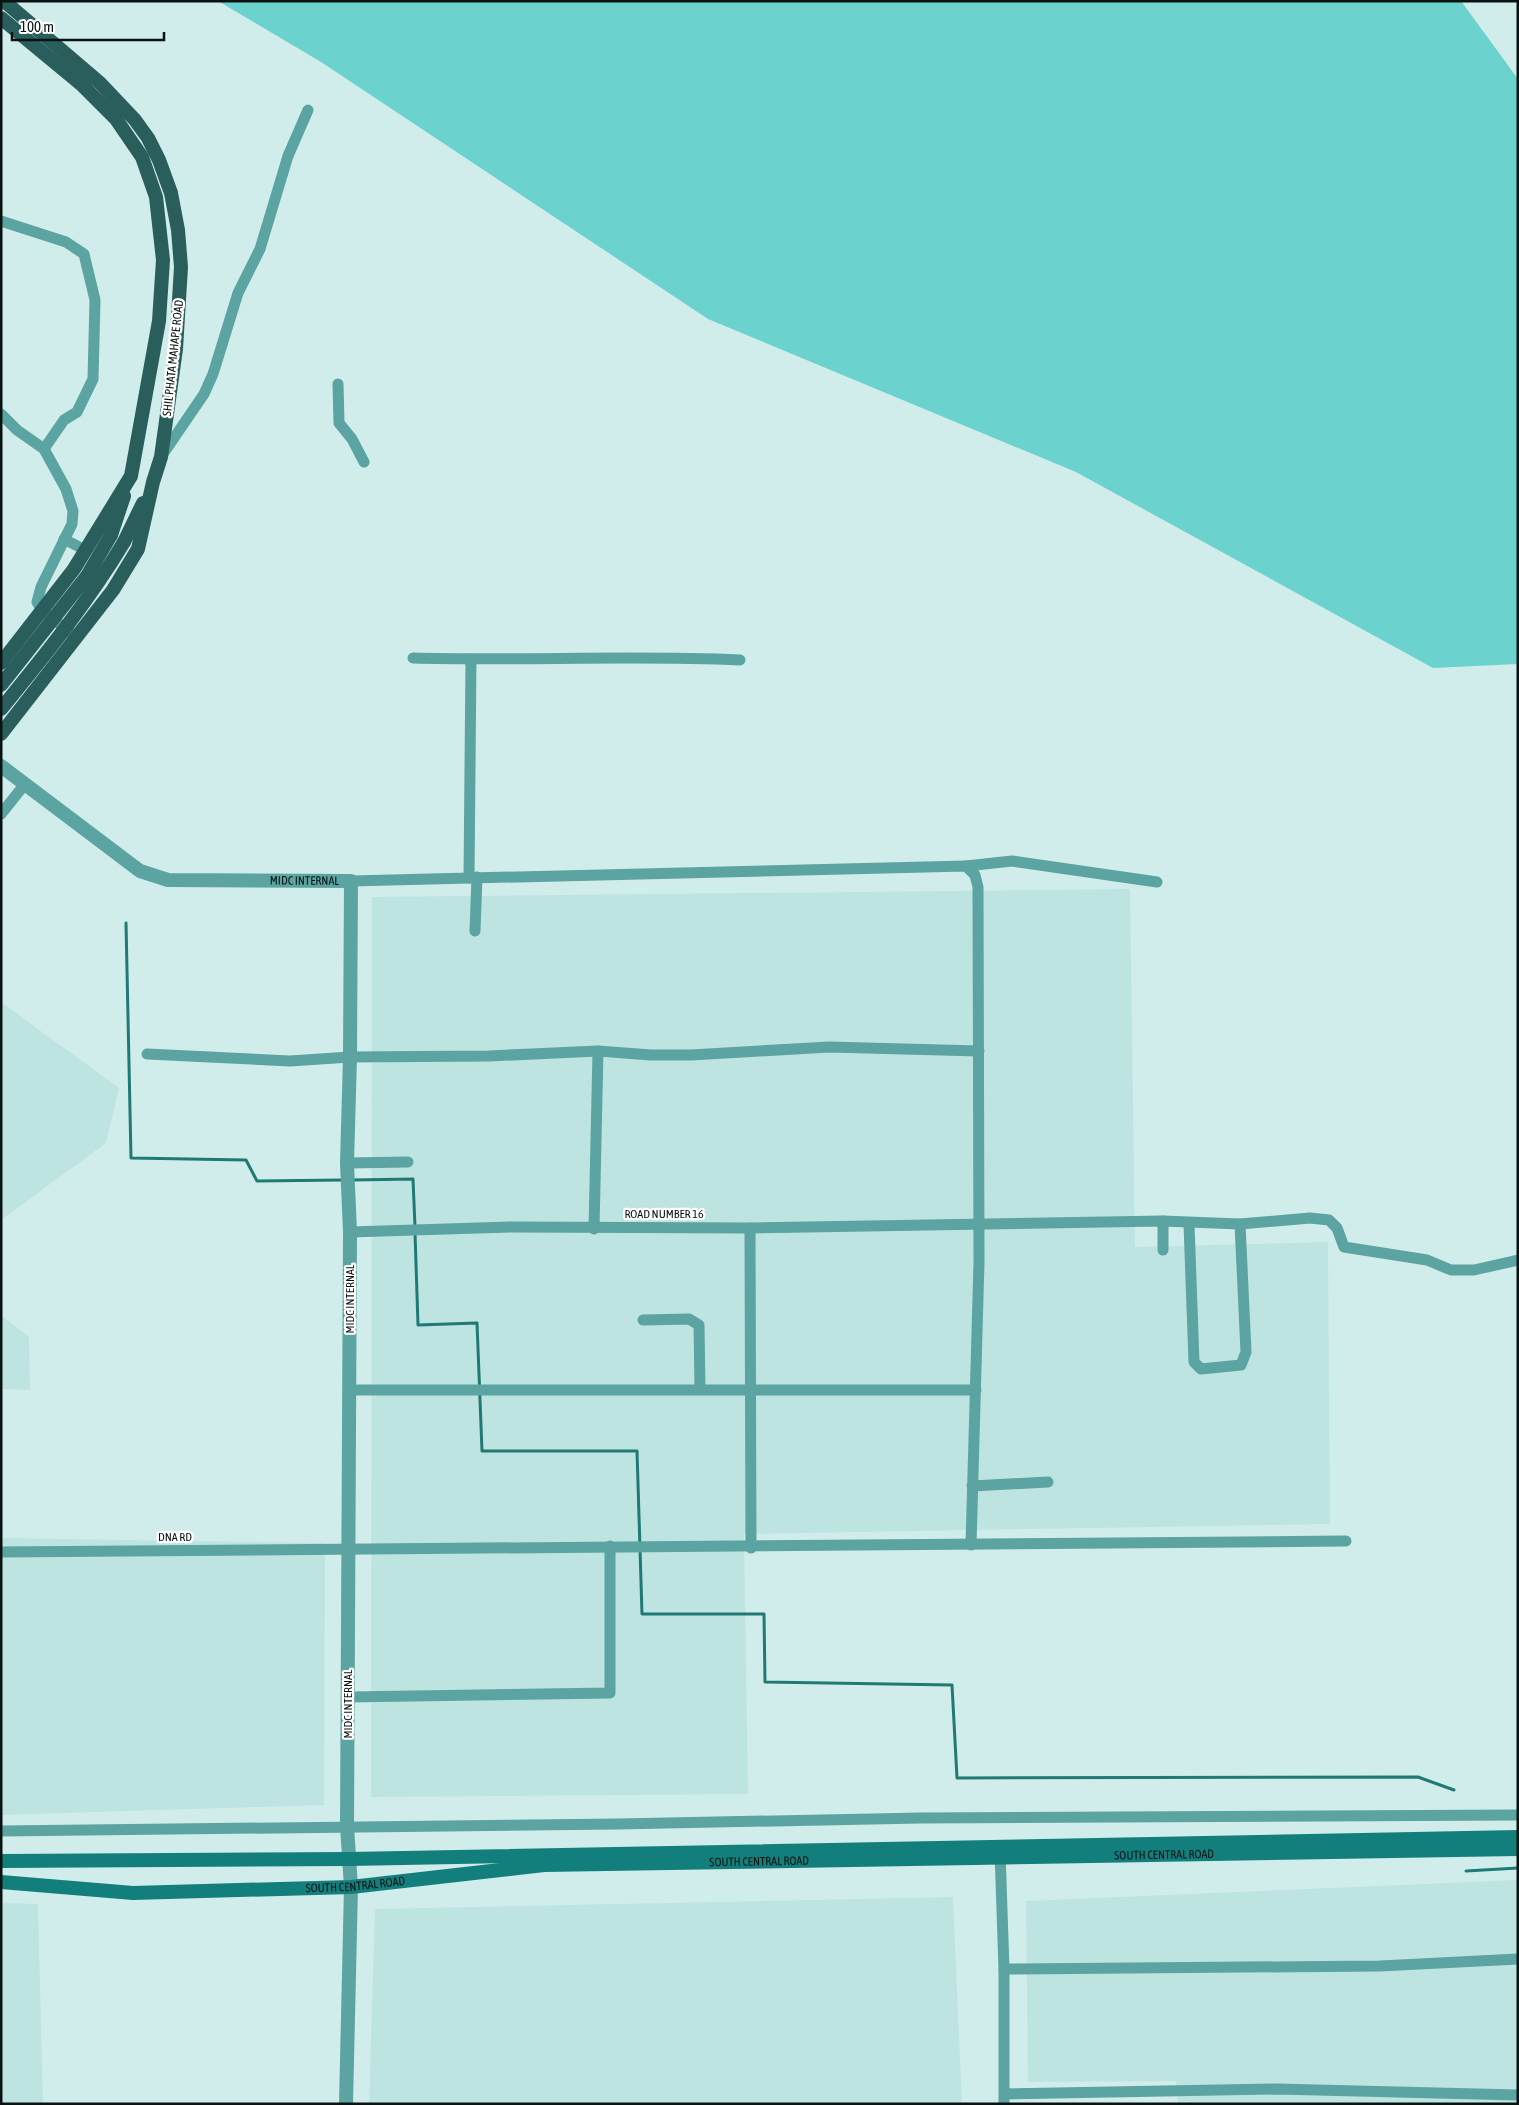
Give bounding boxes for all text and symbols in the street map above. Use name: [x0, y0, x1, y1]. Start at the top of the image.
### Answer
scale bar: [12, 10, 165, 42]
text: 100 m: [20, 18, 54, 35]
street label: SHIL PHATA MAHAPE ROAD: [160, 299, 186, 417]
street label: MIDC INTERNAL: [270, 874, 339, 888]
street label: ROAD NUMBER 16: [624, 1207, 704, 1221]
street label: MIDC INTERNAL: [343, 1264, 357, 1334]
street label: DNA RD: [158, 1530, 192, 1544]
street label: MIDC INTERNAL: [341, 1669, 355, 1739]
street label: SOUTH CENTRAL ROAD: [1114, 1847, 1214, 1863]
street label: SOUTH CENTRAL ROAD: [709, 1854, 809, 1869]
street label: SOUTH CENTRAL ROAD: [305, 1874, 406, 1895]

